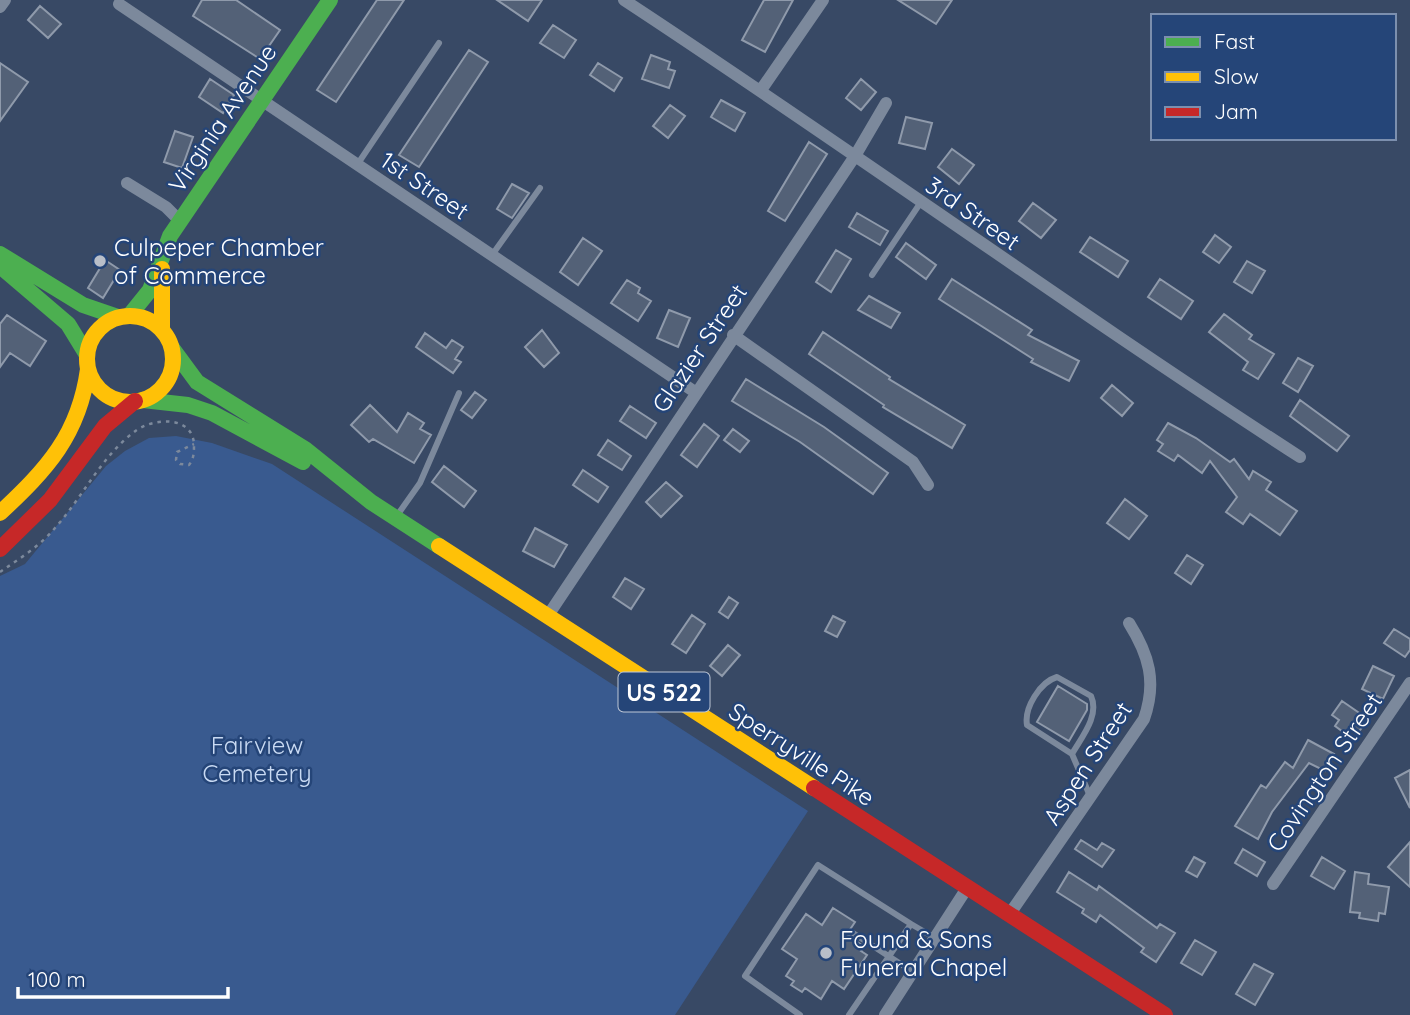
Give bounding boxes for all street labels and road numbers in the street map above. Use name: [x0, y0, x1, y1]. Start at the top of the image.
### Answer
street label: Virginia Avenue: [161, 38, 283, 198]
street label: 1st Street: [375, 144, 475, 226]
street label: 3rd Street: [920, 170, 1026, 256]
street label: Glazier Street: [645, 278, 753, 418]
road number: US 522: [618, 672, 710, 712]
street label: Covington Street: [1260, 687, 1388, 857]
street label: Sperryville Pike: [723, 696, 881, 812]
street label: Aspen Street: [1036, 696, 1138, 830]

